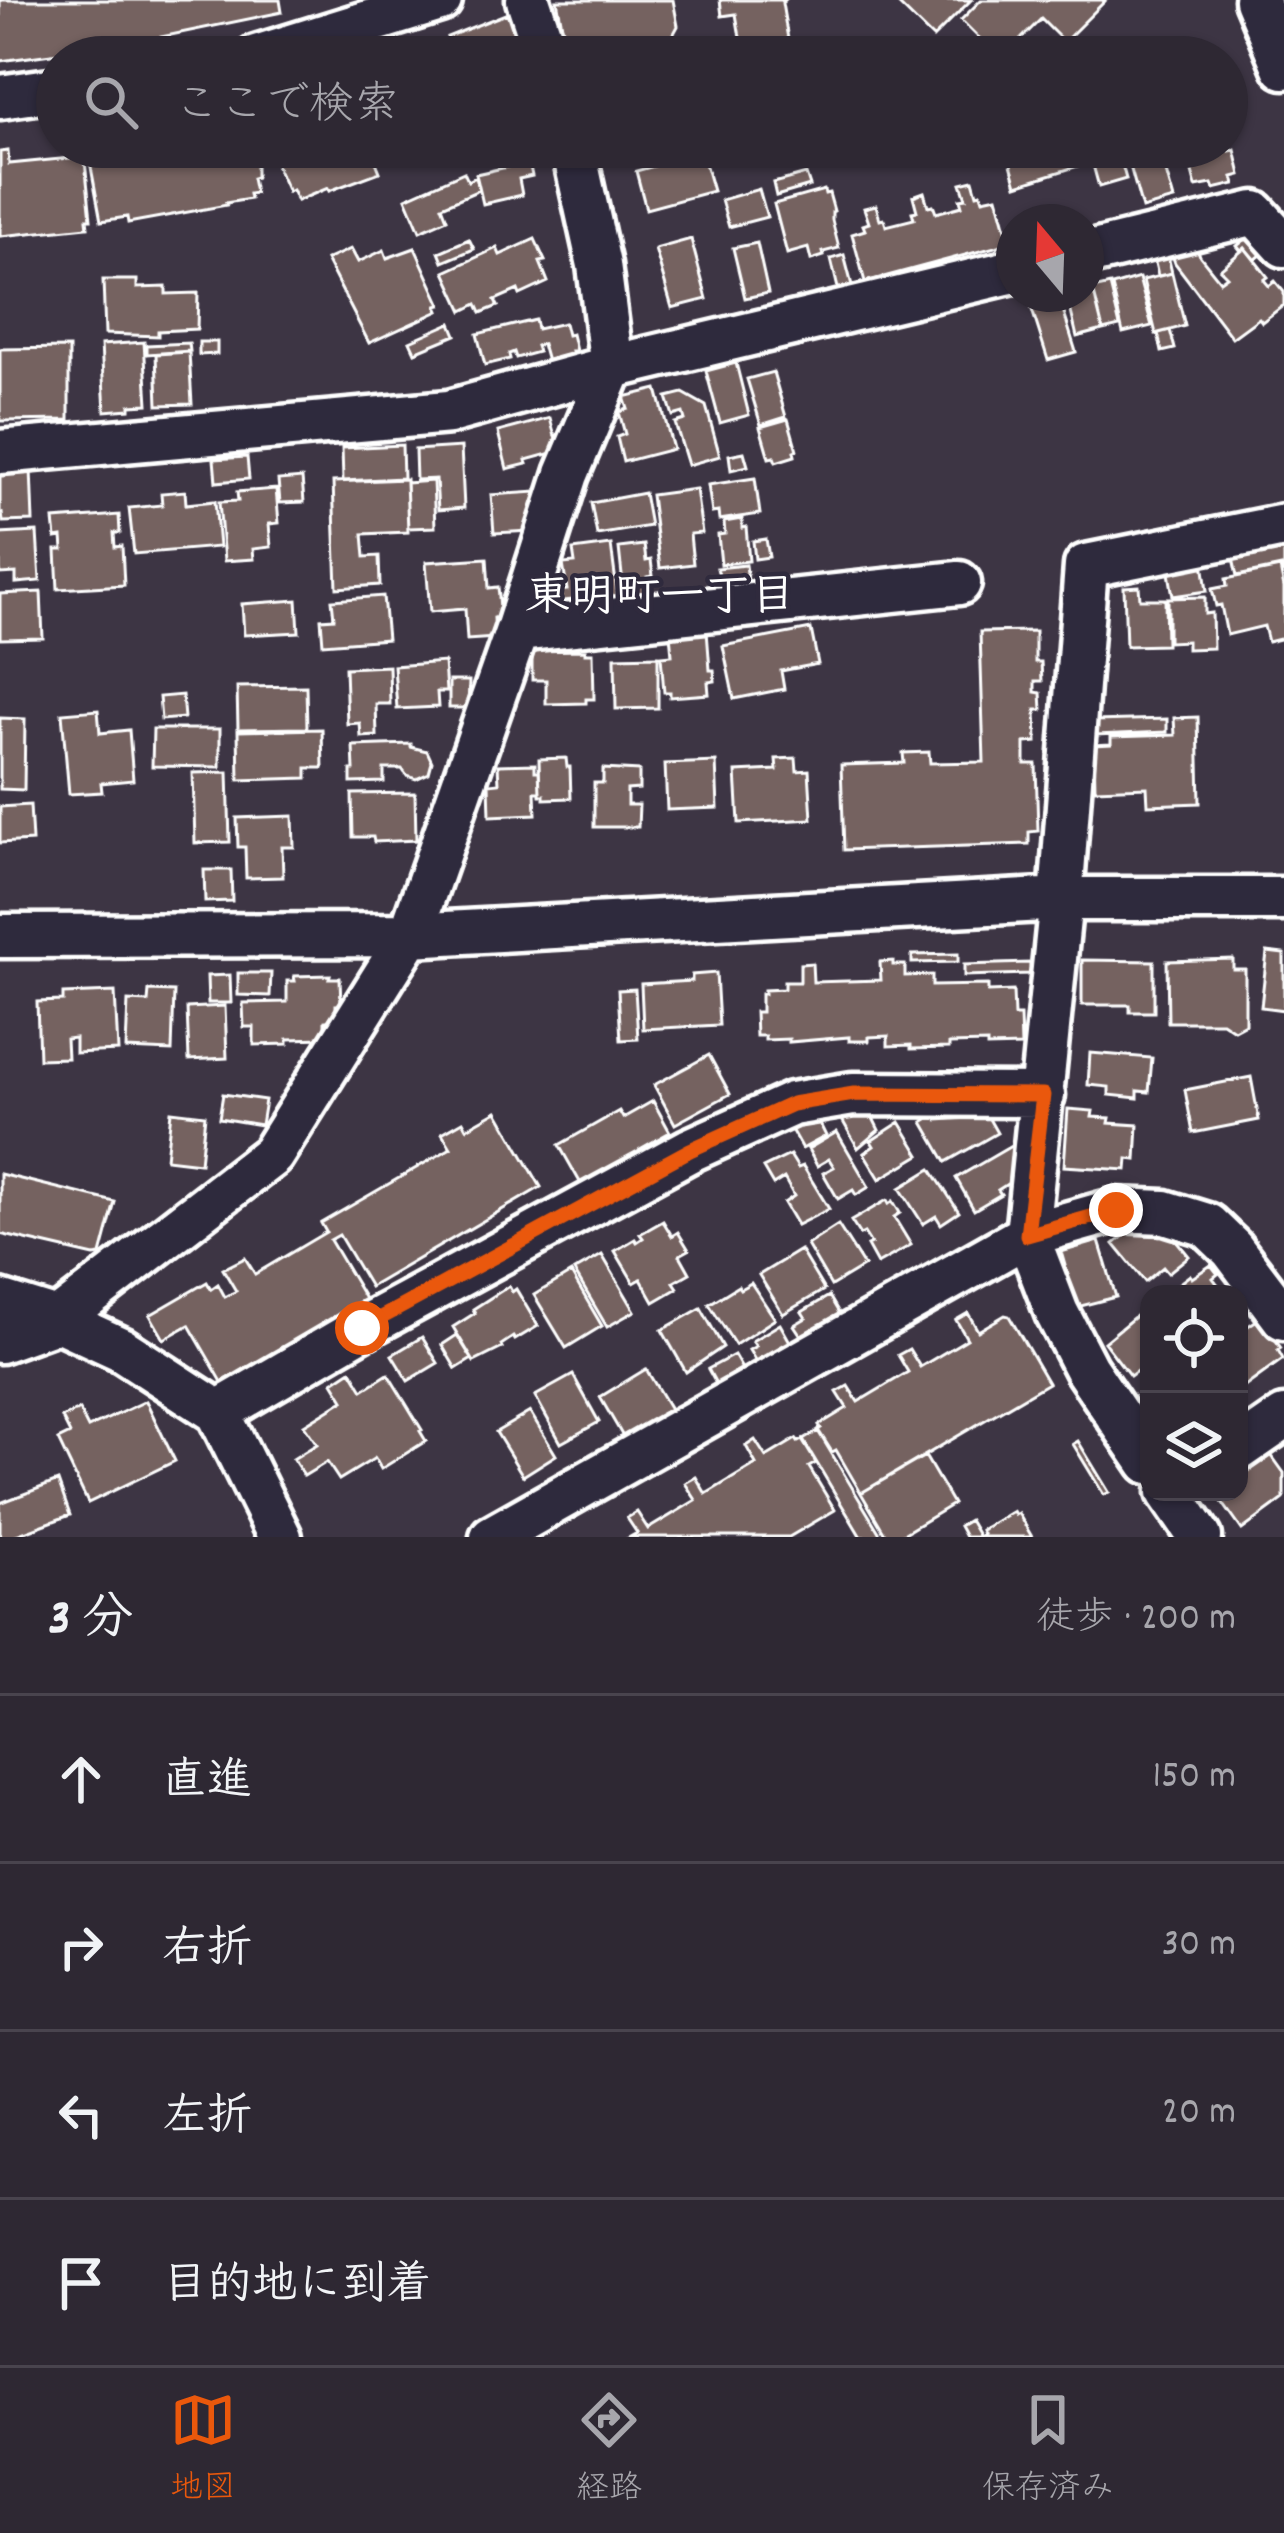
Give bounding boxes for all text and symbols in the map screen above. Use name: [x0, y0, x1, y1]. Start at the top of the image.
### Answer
search box: [36, 36, 1248, 168]
icon: search: [78, 69, 144, 135]
text: ここで検索: [174, 76, 399, 140]
north arrow: [996, 204, 1104, 312]
district label: 東明町一丁目: [525, 568, 795, 632]
route end: [1089, 1183, 1143, 1237]
map controls: [1140, 1285, 1248, 1501]
button: locate: [1140, 1285, 1248, 1393]
route start: [335, 1301, 389, 1355]
button: layers: [1140, 1393, 1248, 1501]
text: 3 分: [48, 1586, 133, 1658]
text: 徒歩 · 200 m: [1036, 1593, 1236, 1648]
icon: ahead: [48, 1746, 114, 1812]
text: 150 m: [1152, 1751, 1236, 1806]
text: 直進: [162, 1752, 252, 1816]
icon: right: [48, 1914, 114, 1980]
text: 30 m: [1162, 1919, 1236, 1974]
text: 右折: [162, 1920, 252, 1984]
icon: left: [48, 2082, 114, 2148]
text: 20 m: [1162, 2087, 1236, 2142]
text: 左折: [162, 2088, 252, 2152]
icon: arrive: [48, 2250, 114, 2316]
text: 目的地に到着: [162, 2256, 432, 2320]
tab: 地図: [170, 2387, 236, 2514]
tab: 経路: [576, 2387, 642, 2514]
tab: 保存済み: [982, 2387, 1114, 2514]

